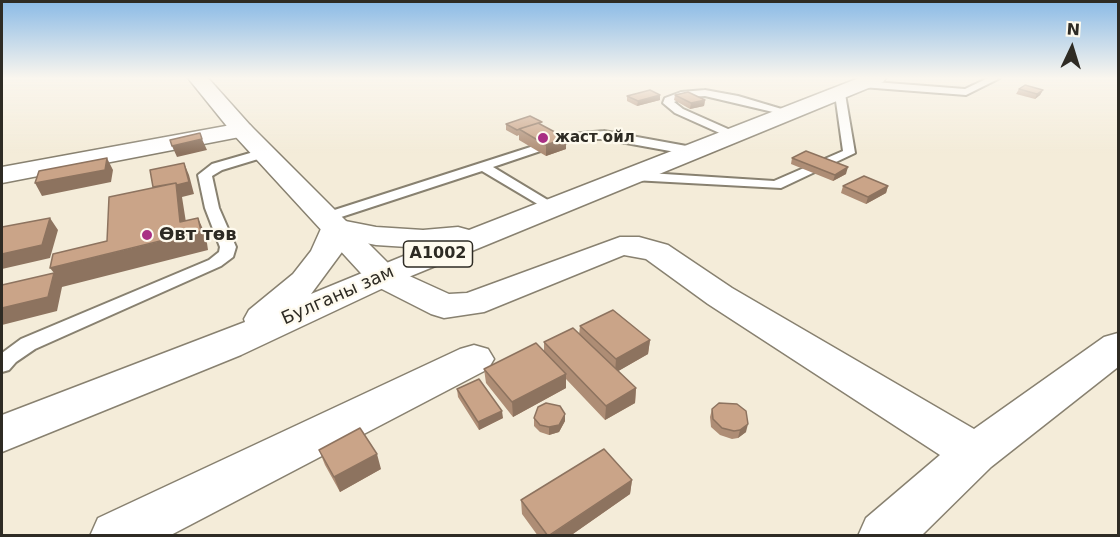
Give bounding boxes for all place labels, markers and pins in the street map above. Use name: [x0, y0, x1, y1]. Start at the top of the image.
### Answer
place label: жаст ойл: [555, 129, 635, 147]
marker: жаст ойл: [536, 131, 550, 145]
place label: Өвт төв: [159, 224, 237, 246]
marker: Өвт төв: [140, 228, 154, 242]

